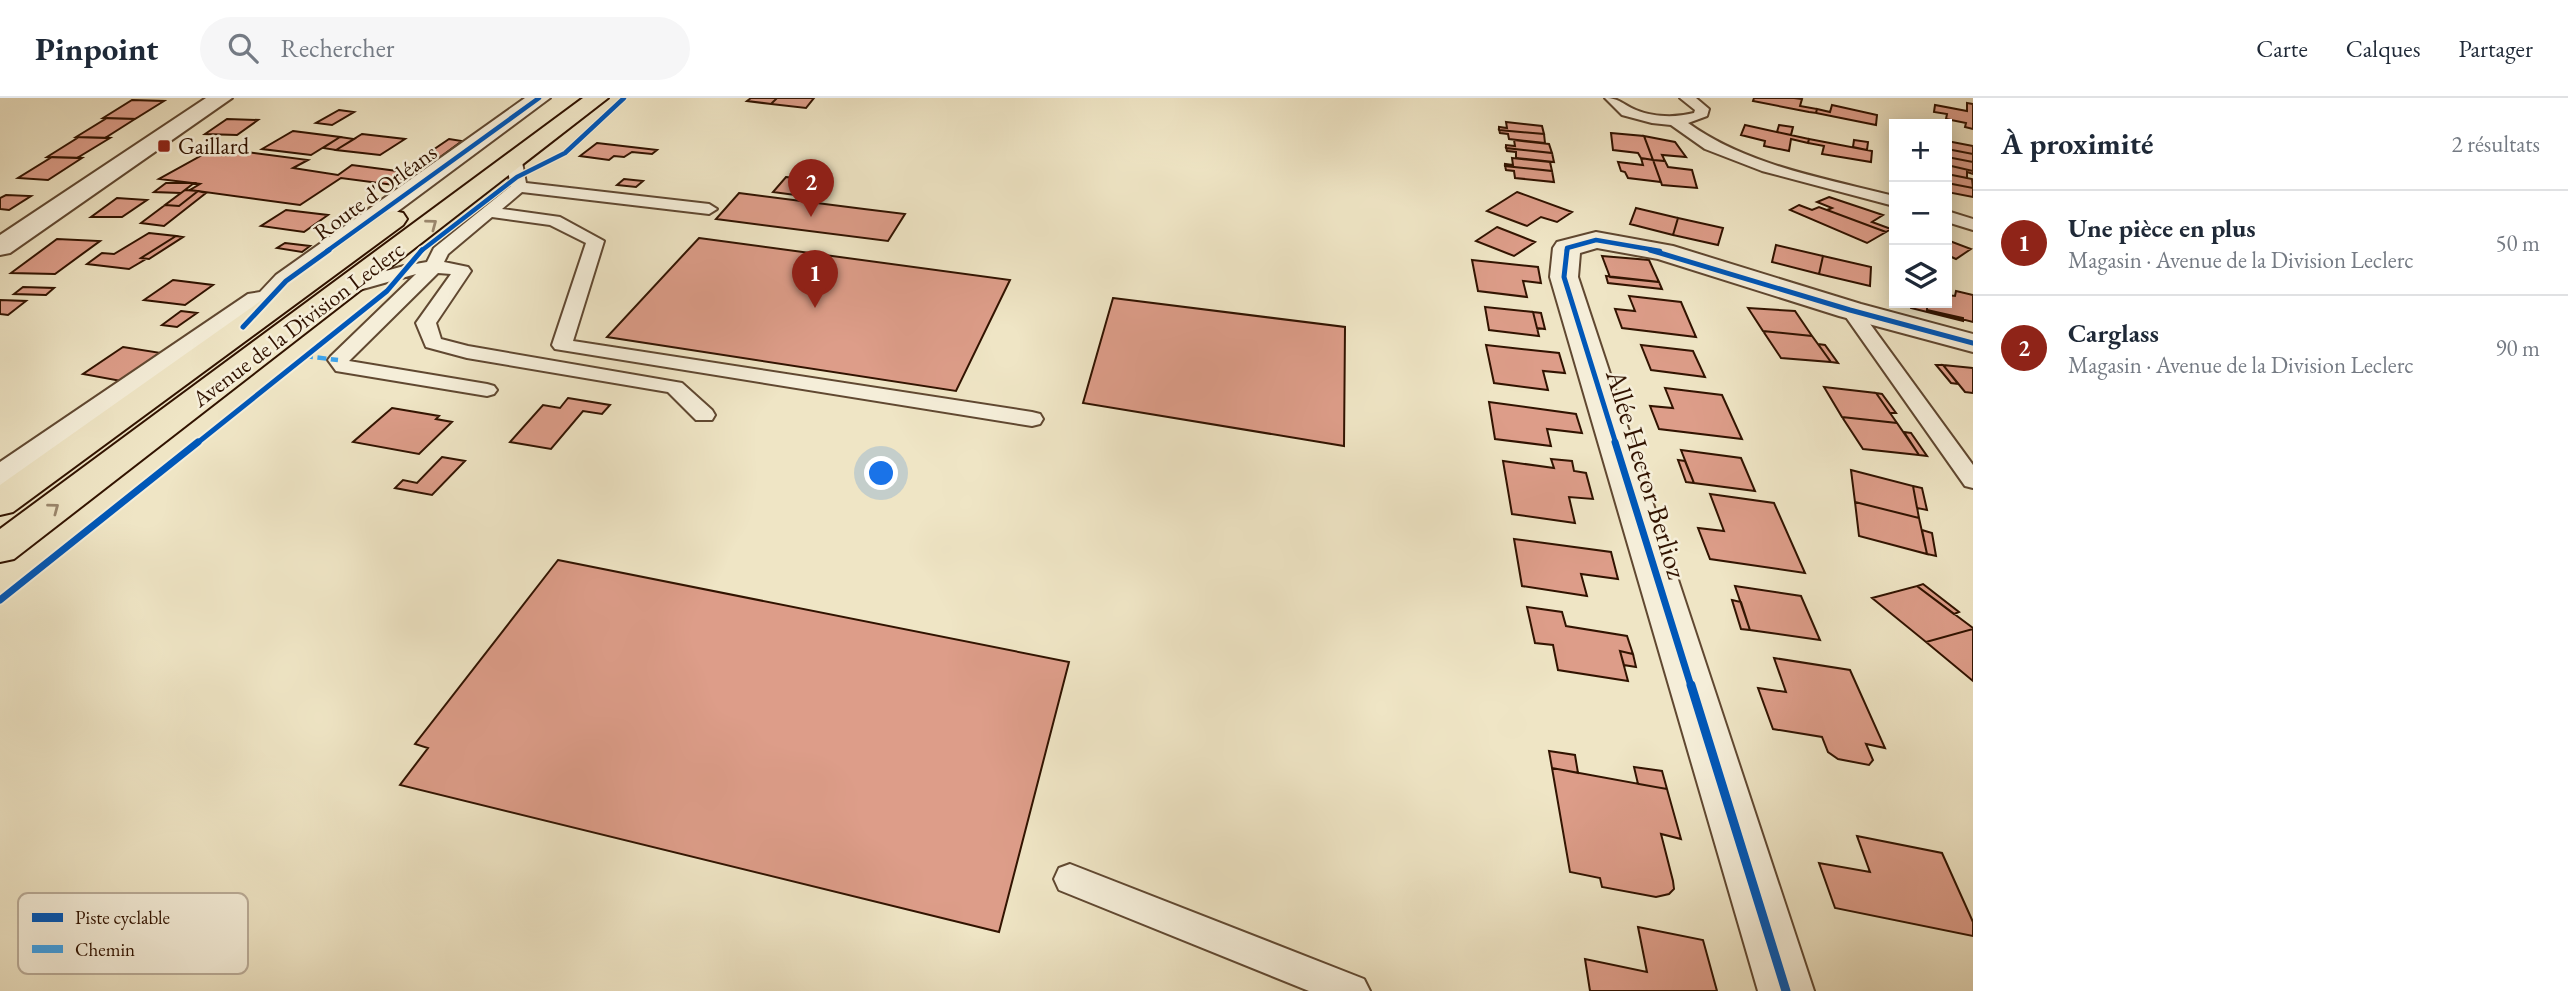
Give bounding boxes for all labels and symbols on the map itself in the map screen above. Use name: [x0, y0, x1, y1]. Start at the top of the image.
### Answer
place label: Gaillard: [178, 131, 249, 161]
street label: Route d'Orléans: [307, 137, 443, 247]
marker: Gaillard: [156, 138, 172, 154]
pin: 2: [788, 159, 834, 217]
one-way arrow: [424, 219, 436, 232]
street label: Avenue de la Division Leclerc: [185, 234, 410, 414]
pin: 1: [792, 250, 838, 308]
street label: Allée Hector Berlioz: [1598, 364, 1696, 583]
your location: [864, 456, 898, 490]
one-way arrow: [47, 504, 59, 517]
legend: [18, 893, 248, 974]
text: Piste cyclable: [75, 905, 170, 930]
text: Chemin: [75, 937, 135, 962]

